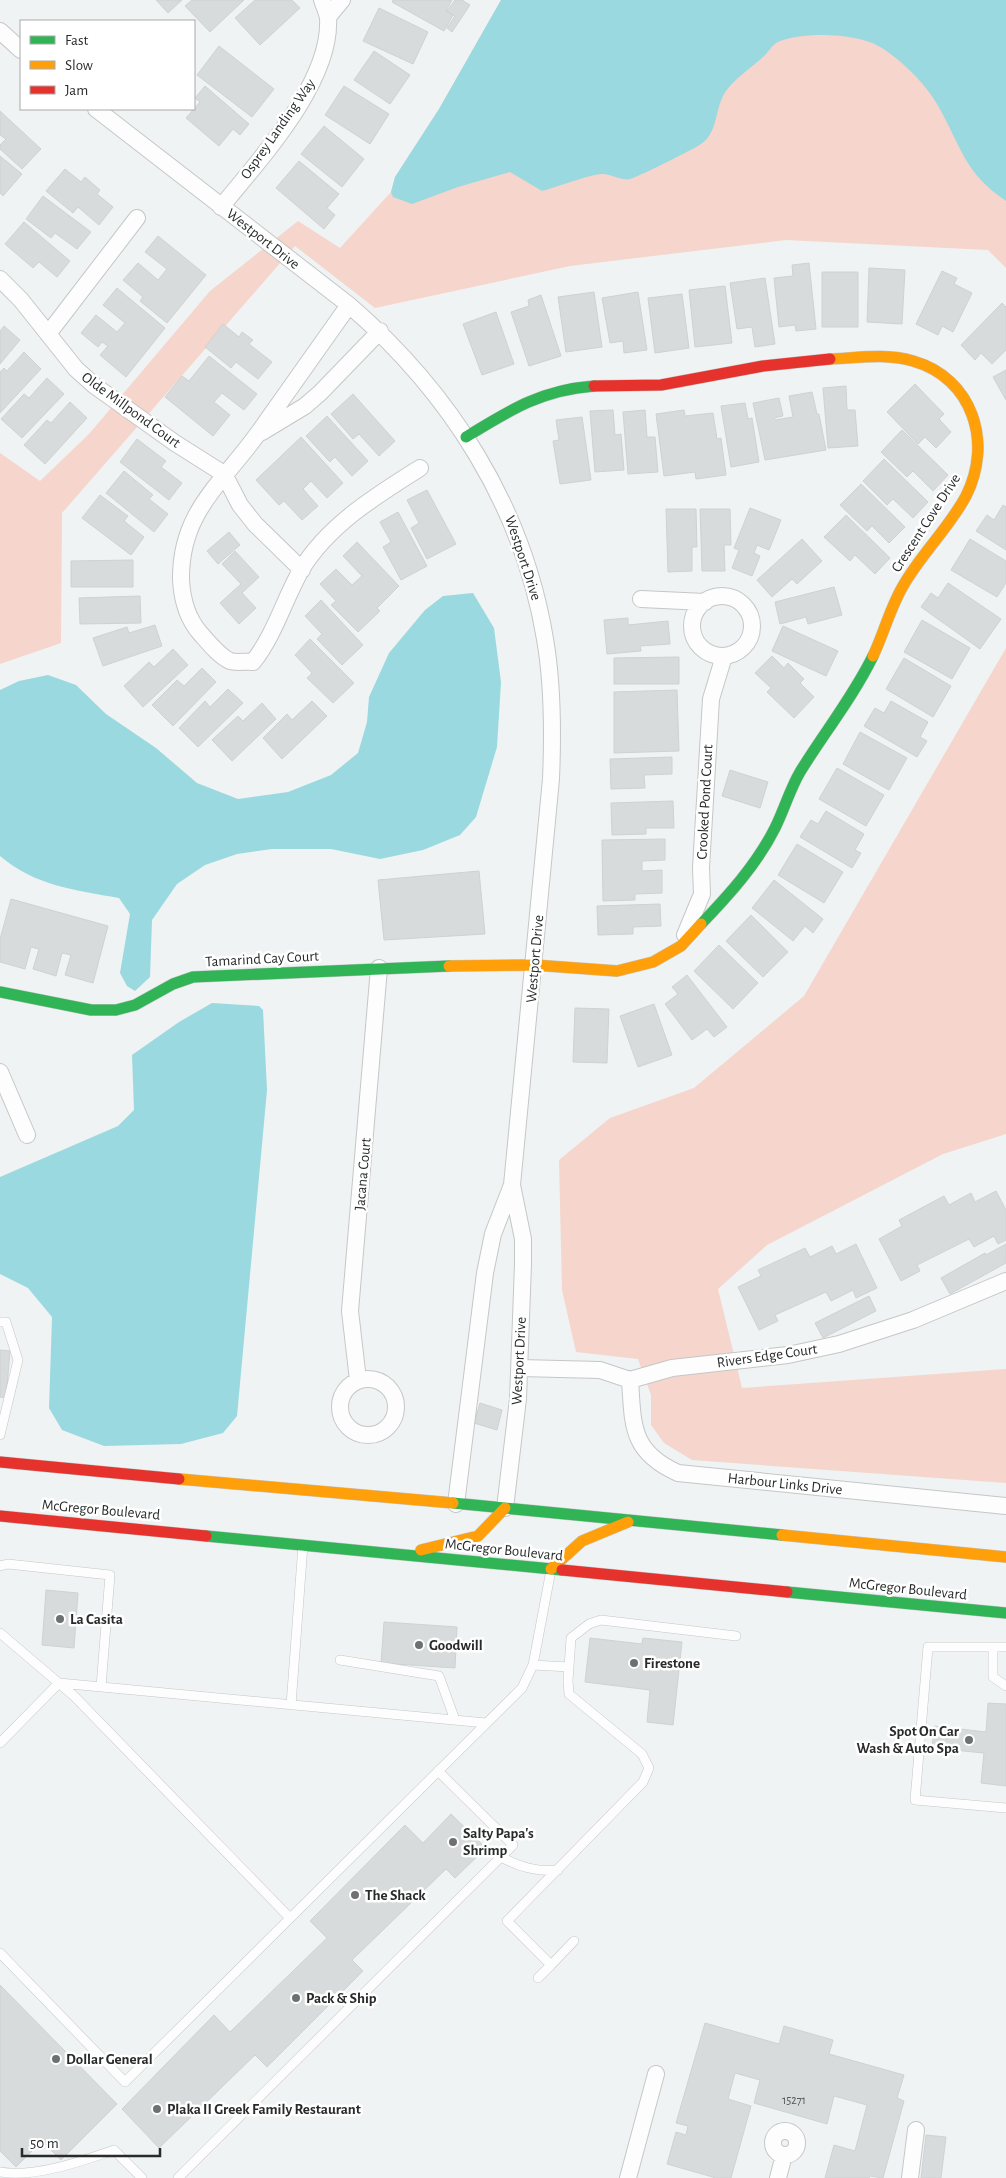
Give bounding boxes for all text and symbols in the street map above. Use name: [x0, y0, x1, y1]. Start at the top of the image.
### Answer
legend: [20, 20, 195, 110]
text: Fast: [65, 33, 89, 48]
text: Slow: [65, 58, 93, 73]
street label: Osprey Landing Way: [238, 76, 318, 182]
text: Jam: [65, 83, 88, 98]
street label: Westport Drive: [224, 206, 302, 272]
street label: Olde Millpond Court: [79, 369, 183, 451]
street label: Crescent Cove Drive: [889, 471, 963, 575]
street label: Westport Drive: [502, 514, 544, 602]
street label: Crooked Pond Court: [694, 744, 716, 860]
street label: Westport Drive: [524, 914, 546, 1004]
street label: Tamarind Cay Court: [205, 949, 319, 969]
street label: Jacana Court: [352, 1137, 374, 1211]
street label: Westport Drive: [509, 1317, 529, 1405]
street label: Rivers Edge Court: [716, 1342, 818, 1370]
street label: Harbour Links Drive: [727, 1471, 843, 1497]
street label: McGregor Boulevard: [41, 1497, 161, 1523]
street label: McGregor Boulevard: [444, 1536, 564, 1564]
street label: McGregor Boulevard: [848, 1575, 968, 1603]
place label: La Casita: [70, 1612, 123, 1627]
marker: La Casita: [54, 1613, 66, 1625]
place label: Goodwill: [429, 1638, 483, 1653]
marker: Goodwill: [413, 1639, 425, 1651]
place label: Firestone: [644, 1656, 700, 1671]
marker: Firestone: [628, 1657, 640, 1669]
place label: Spot On Car Wash & Auto Spa: [857, 1724, 960, 1756]
marker: Spot On Car Wash & Auto Spa: [963, 1734, 975, 1746]
place label: Salty Papa's Shrimp: [463, 1826, 534, 1858]
marker: Salty Papa's Shrimp: [447, 1836, 459, 1848]
place label: The Shack: [365, 1888, 426, 1903]
marker: The Shack: [349, 1889, 361, 1901]
place label: Pack & Ship: [306, 1991, 377, 2006]
marker: Pack & Ship: [290, 1992, 302, 2004]
place label: Dollar General: [66, 2052, 153, 2067]
marker: Dollar General: [50, 2053, 62, 2065]
house number: 15271: [782, 2094, 806, 2106]
place label: Plaka II Greek Family Restaurant: [167, 2102, 361, 2117]
marker: Plaka II Greek Family Restaurant: [151, 2103, 163, 2115]
scale bar: [22, 2126, 160, 2158]
text: 50 m: [30, 2136, 59, 2151]

